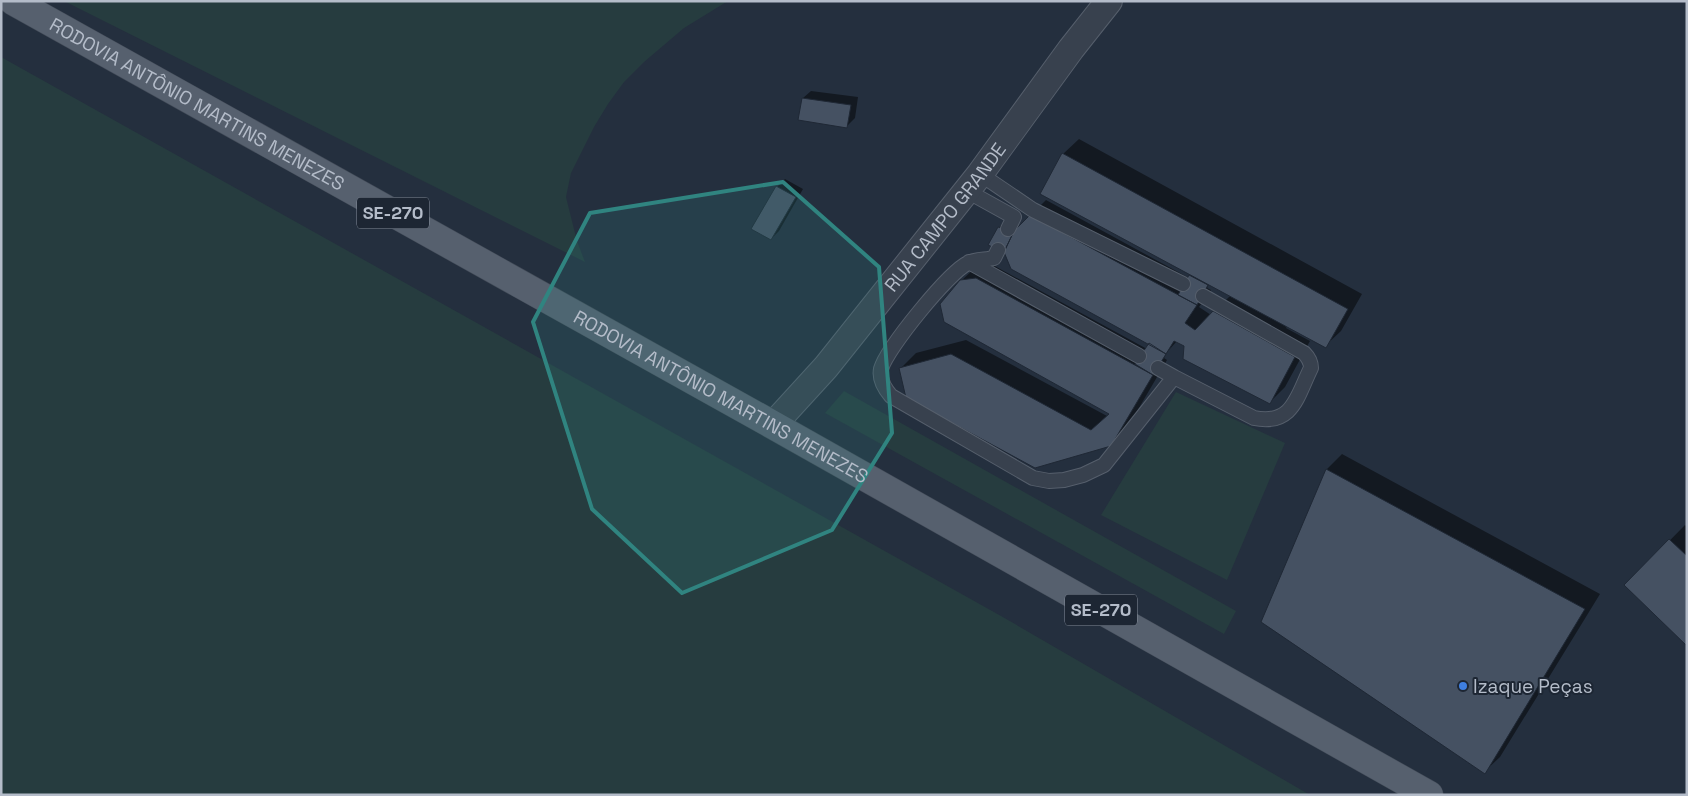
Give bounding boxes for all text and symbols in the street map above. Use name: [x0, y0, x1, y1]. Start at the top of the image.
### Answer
street label: RODOVIA ANTÔNIO MARTINS MENEZES: [45, 12, 349, 196]
street label: RUA CAMPO GRANDE: [879, 138, 1012, 297]
road number: SE-270: [357, 198, 429, 228]
street label: RODOVIA ANTÔNIO MARTINS MENEZES: [569, 304, 873, 489]
road number: SE-270: [1065, 594, 1137, 626]
place label: Izaque Peças: [1473, 674, 1593, 699]
marker: Izaque Peças: [1457, 680, 1469, 692]

